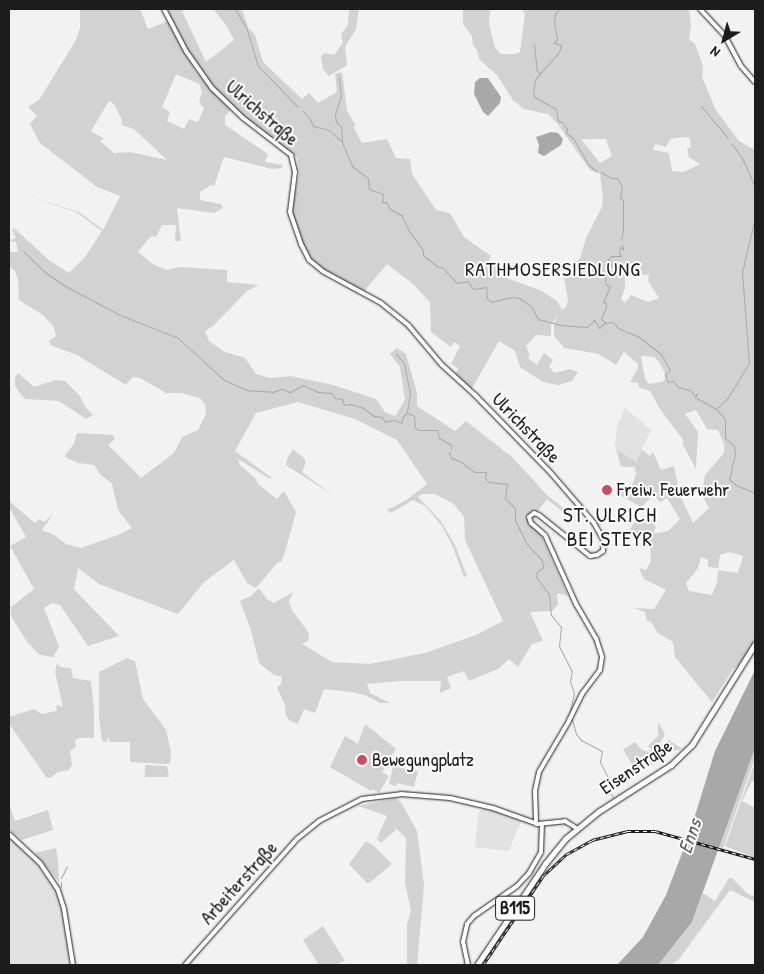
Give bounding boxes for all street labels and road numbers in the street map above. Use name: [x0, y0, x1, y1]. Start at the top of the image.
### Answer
street label: Ulrichstraße: [221, 75, 303, 151]
street label: Ulrichstraße: [487, 388, 565, 468]
street label: Eisenstraße: [595, 735, 677, 799]
street label: Arbeiterstraße: [196, 837, 282, 929]
road number: B115: [495, 892, 535, 924]

